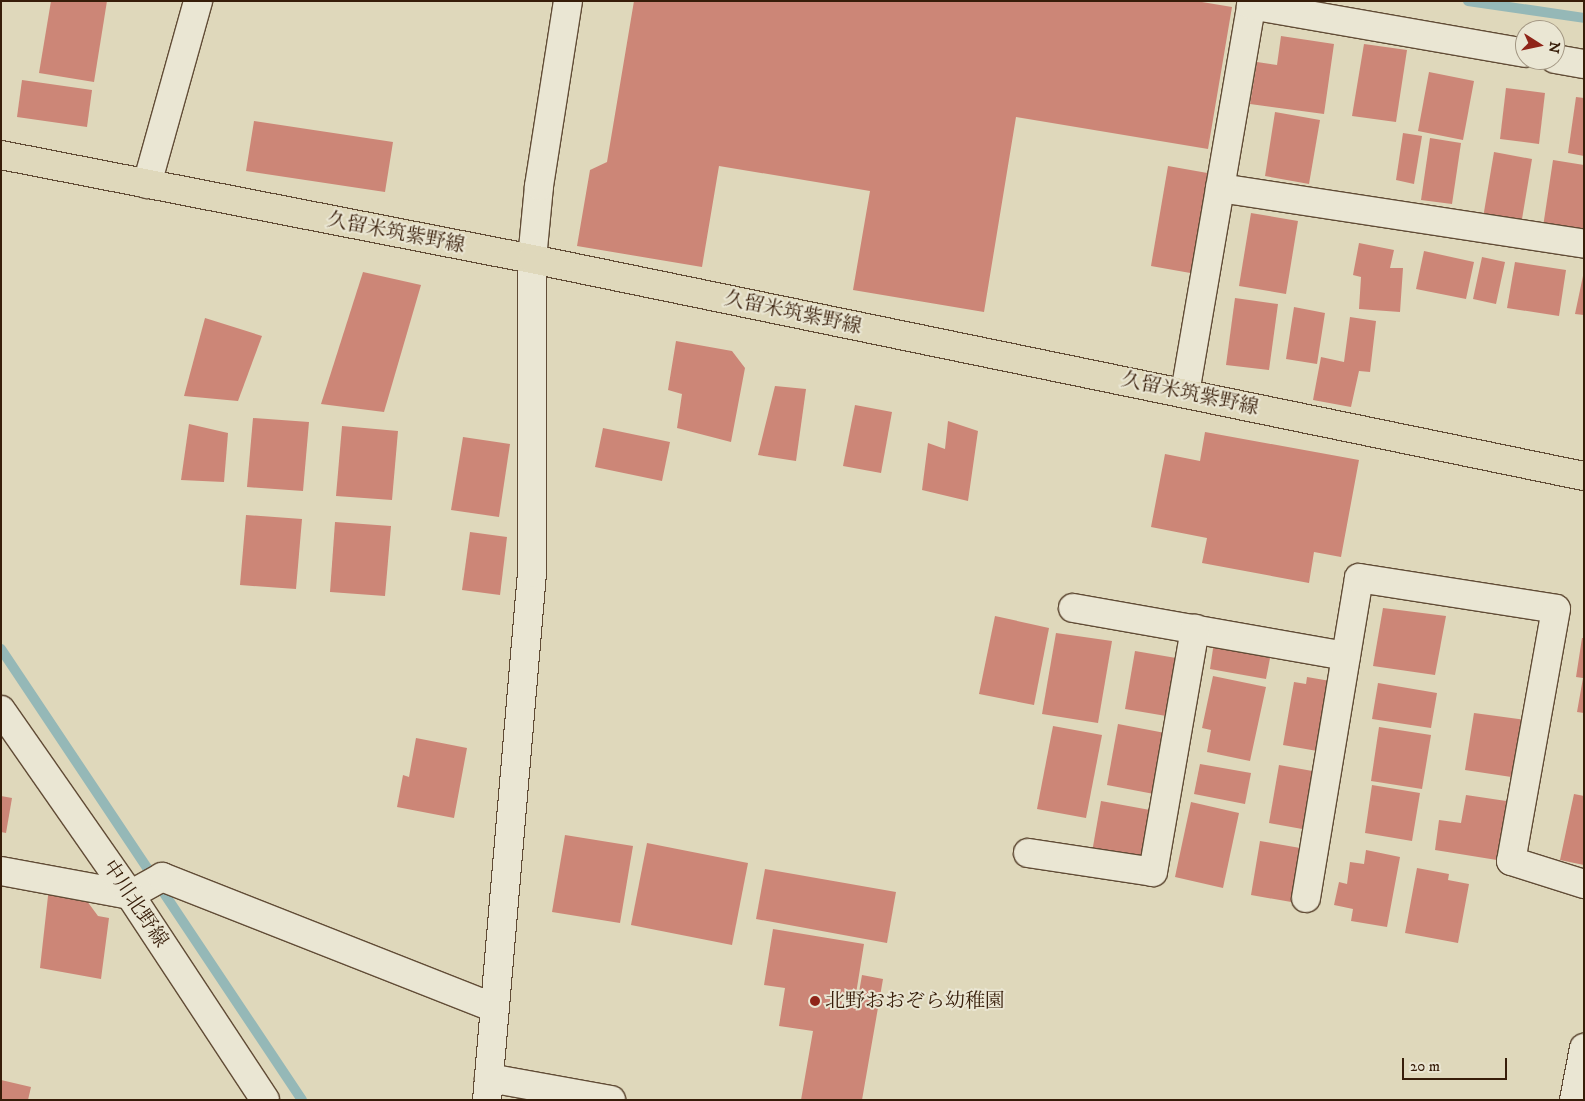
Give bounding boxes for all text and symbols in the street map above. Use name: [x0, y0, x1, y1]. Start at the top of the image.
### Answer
north arrow: [1515, 20, 1565, 70]
text: N: [1544, 40, 1564, 55]
street label: 久留米筑紫野線: [325, 208, 467, 258]
street label: 久留米筑紫野線: [722, 287, 864, 339]
street label: 久留米筑紫野線: [1119, 368, 1261, 420]
street label: 中川北野線: [97, 856, 173, 952]
place label: 北野おおぞら幼稚園: [825, 989, 1005, 1013]
marker: 北野おおぞら幼稚園: [809, 995, 821, 1007]
scale bar: [1405, 1048, 1510, 1080]
text: 20 m: [1410, 1057, 1440, 1076]

